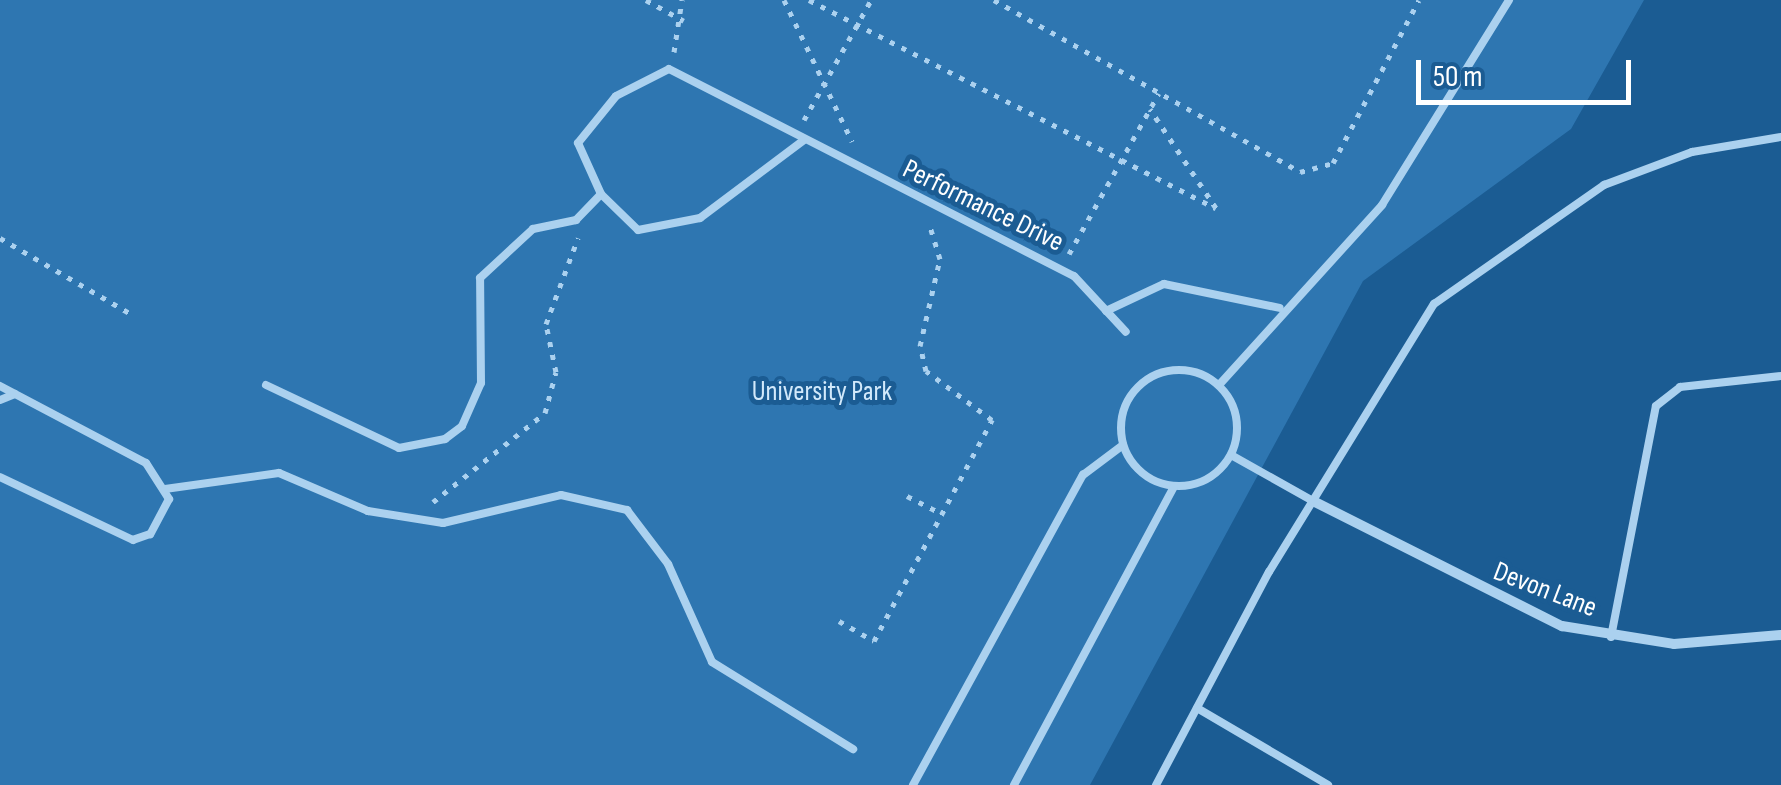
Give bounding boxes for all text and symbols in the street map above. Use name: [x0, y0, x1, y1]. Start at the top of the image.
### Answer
scale bar: [1421, 40, 1636, 102]
text: 50 m: [1433, 59, 1482, 95]
street label: Performance Drive: [897, 153, 1069, 259]
park label: University Park: [752, 375, 892, 409]
street label: Devon Lane: [1489, 555, 1601, 625]

